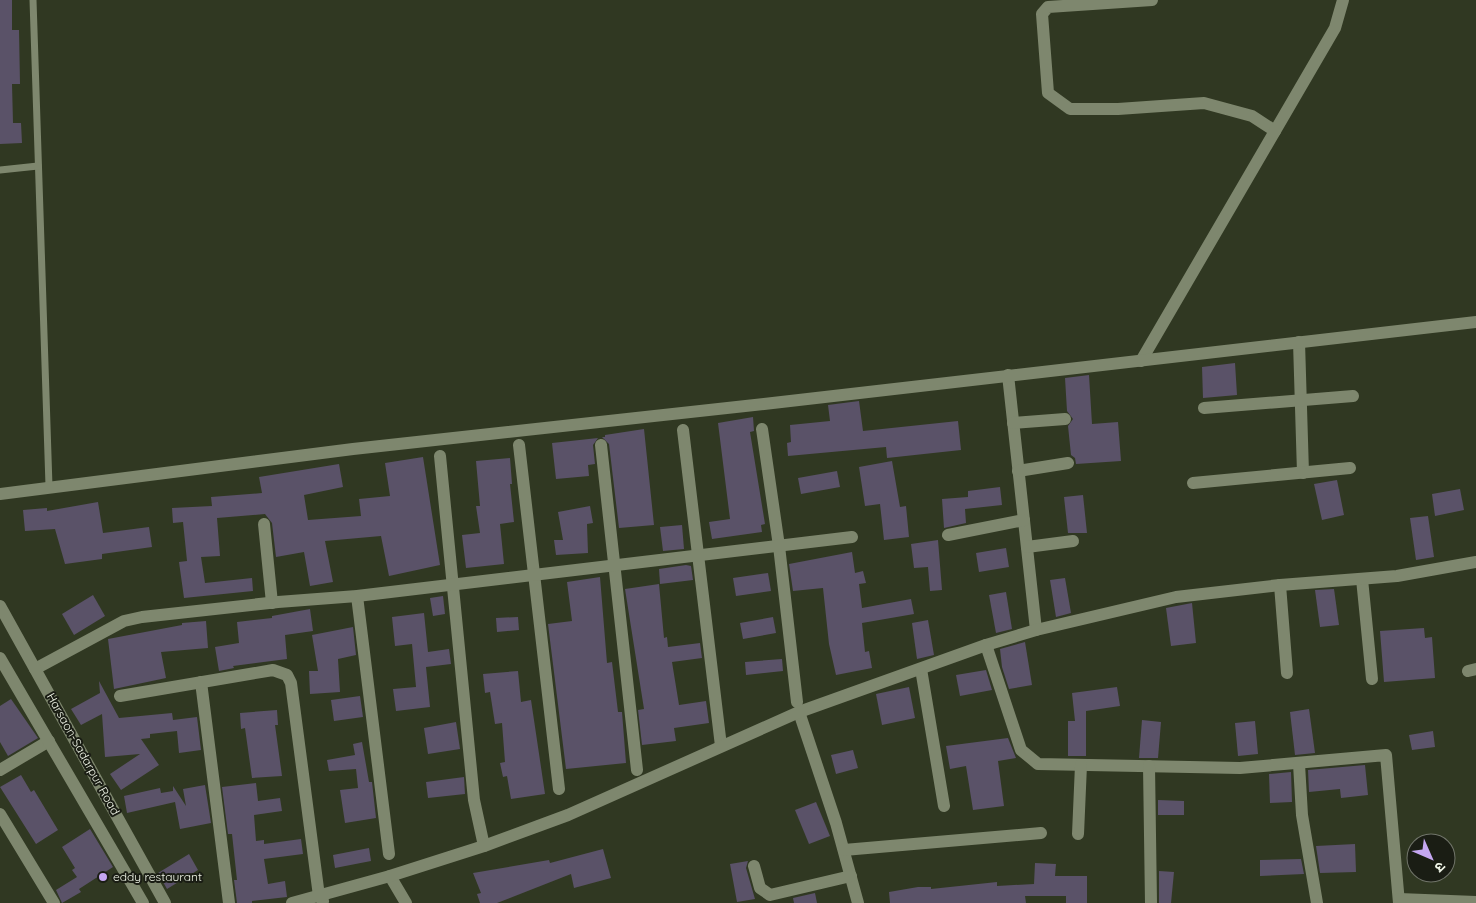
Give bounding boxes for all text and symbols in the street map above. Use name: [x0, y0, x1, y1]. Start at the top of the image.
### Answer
street label: Harsaon-Sadarpur Road: [44, 690, 123, 817]
north arrow: [1406, 833, 1456, 883]
text: उ: [1430, 858, 1449, 877]
place label: eddy restaurant: [113, 869, 202, 884]
marker: eddy restaurant: [97, 871, 109, 883]

